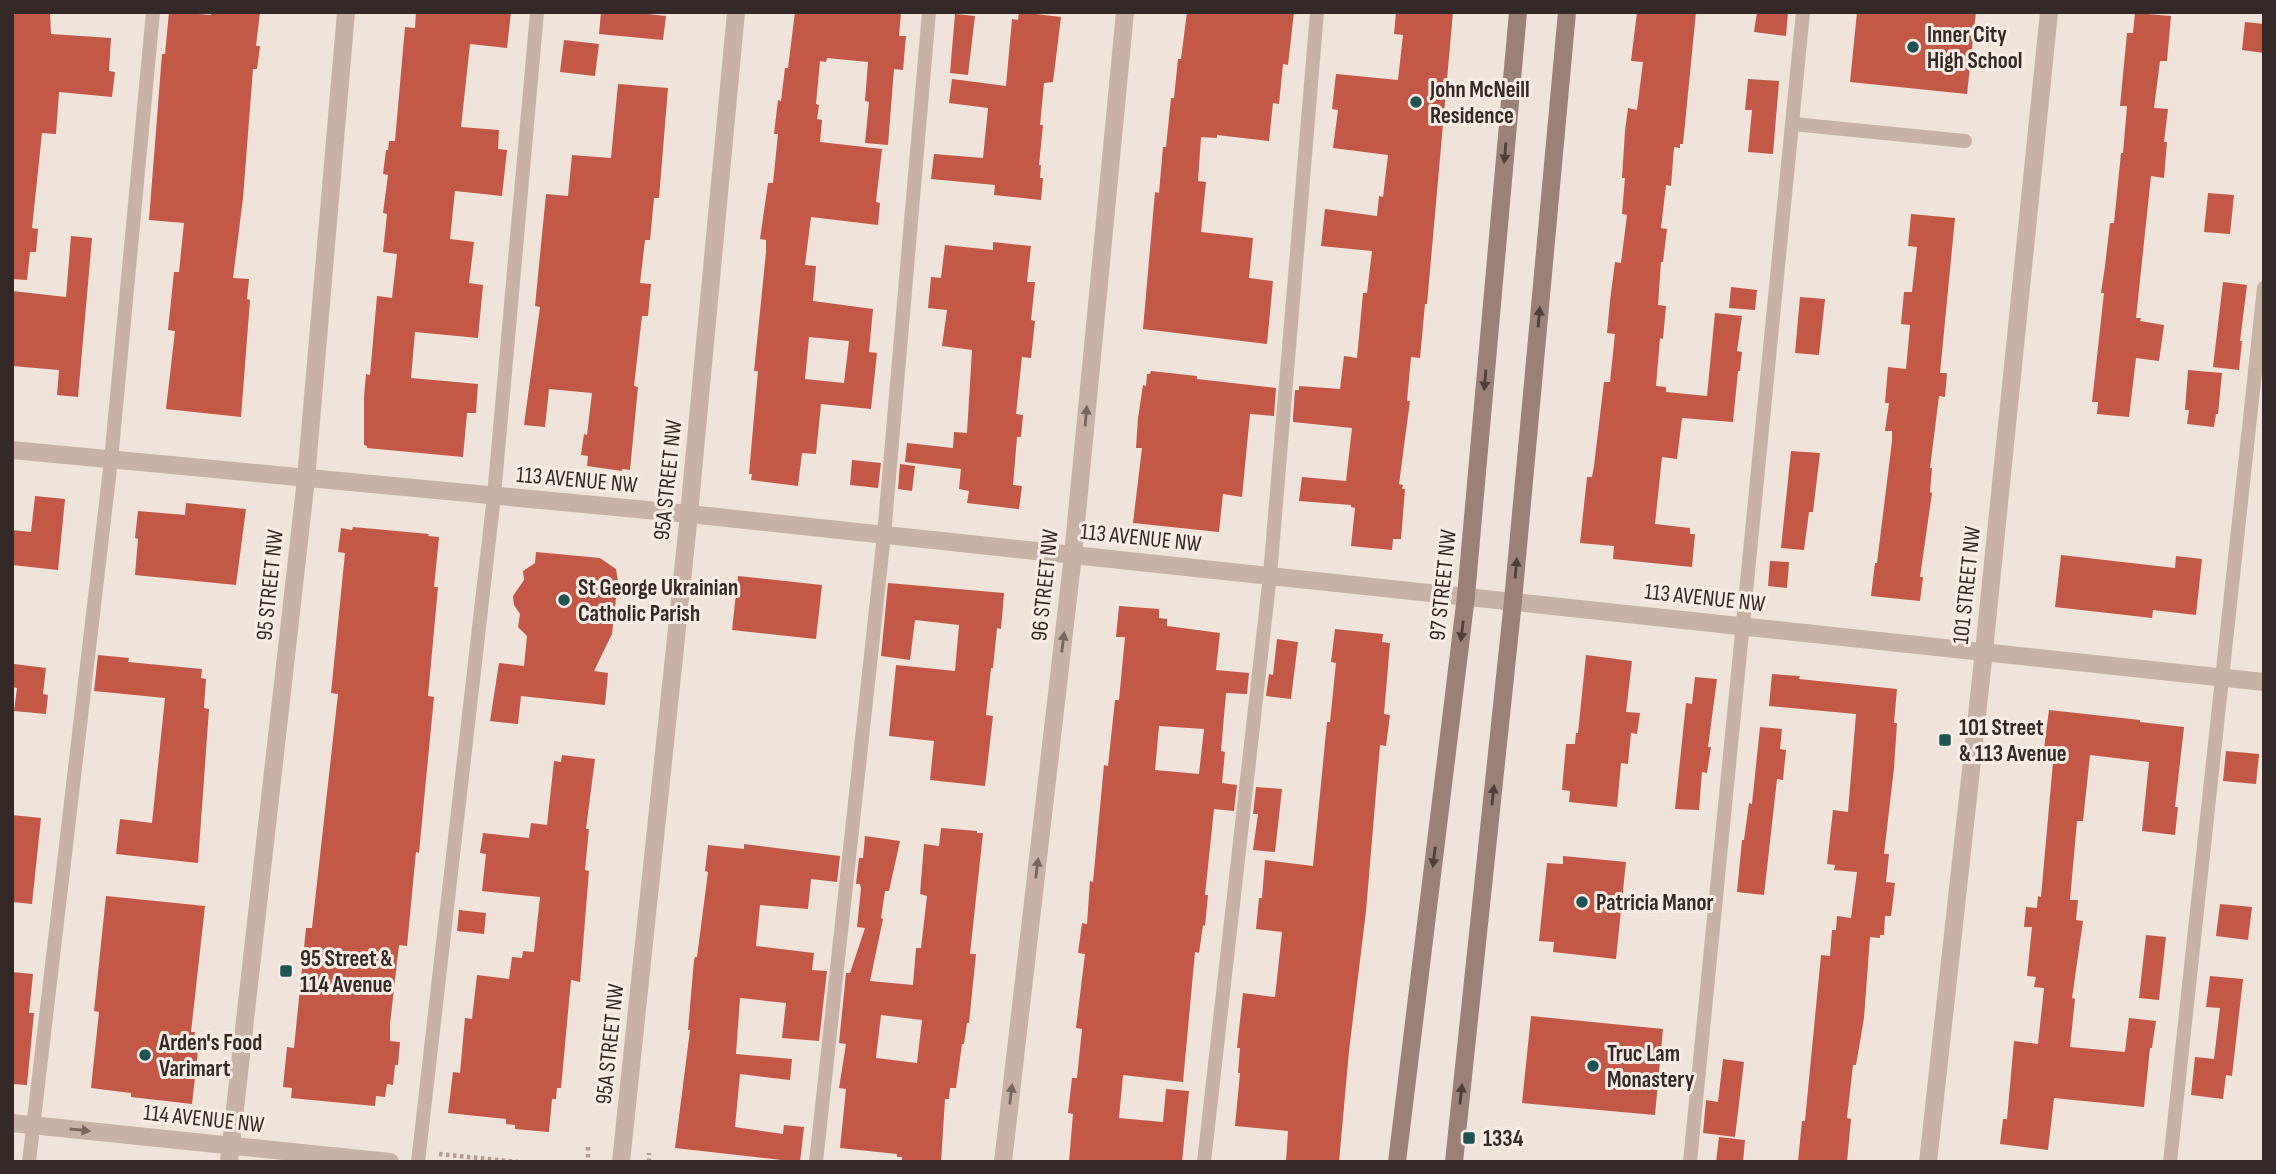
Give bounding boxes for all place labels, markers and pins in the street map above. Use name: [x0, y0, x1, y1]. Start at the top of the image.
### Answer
place label: Inner City High School: [1927, 21, 2022, 75]
marker: Inner City High School: [1905, 39, 1921, 55]
place label: John McNeill Residence: [1429, 76, 1530, 130]
marker: John McNeill Residence: [1408, 94, 1424, 110]
place label: St George Ukrainian Catholic Parish: [578, 574, 738, 628]
marker: St George Ukrainian Catholic Parish: [556, 592, 572, 608]
place label: 101 Street & 113 Avenue: [1959, 714, 2067, 768]
marker: 101 Street & 113 Avenue: [1937, 732, 1953, 748]
place label: Patricia Manor: [1596, 889, 1714, 917]
marker: Patricia Manor: [1574, 894, 1590, 910]
place label: 95 Street & 114 Avenue: [300, 945, 393, 999]
marker: 95 Street & 114 Avenue: [278, 963, 294, 979]
place label: Arden's Food Varimart: [158, 1029, 262, 1083]
place label: Truc Lam Monastery: [1607, 1040, 1695, 1094]
marker: Arden's Food Varimart: [137, 1047, 153, 1063]
marker: Truc Lam Monastery: [1585, 1058, 1601, 1074]
place label: 1334: [1483, 1125, 1524, 1153]
marker: 1334: [1461, 1130, 1477, 1146]

